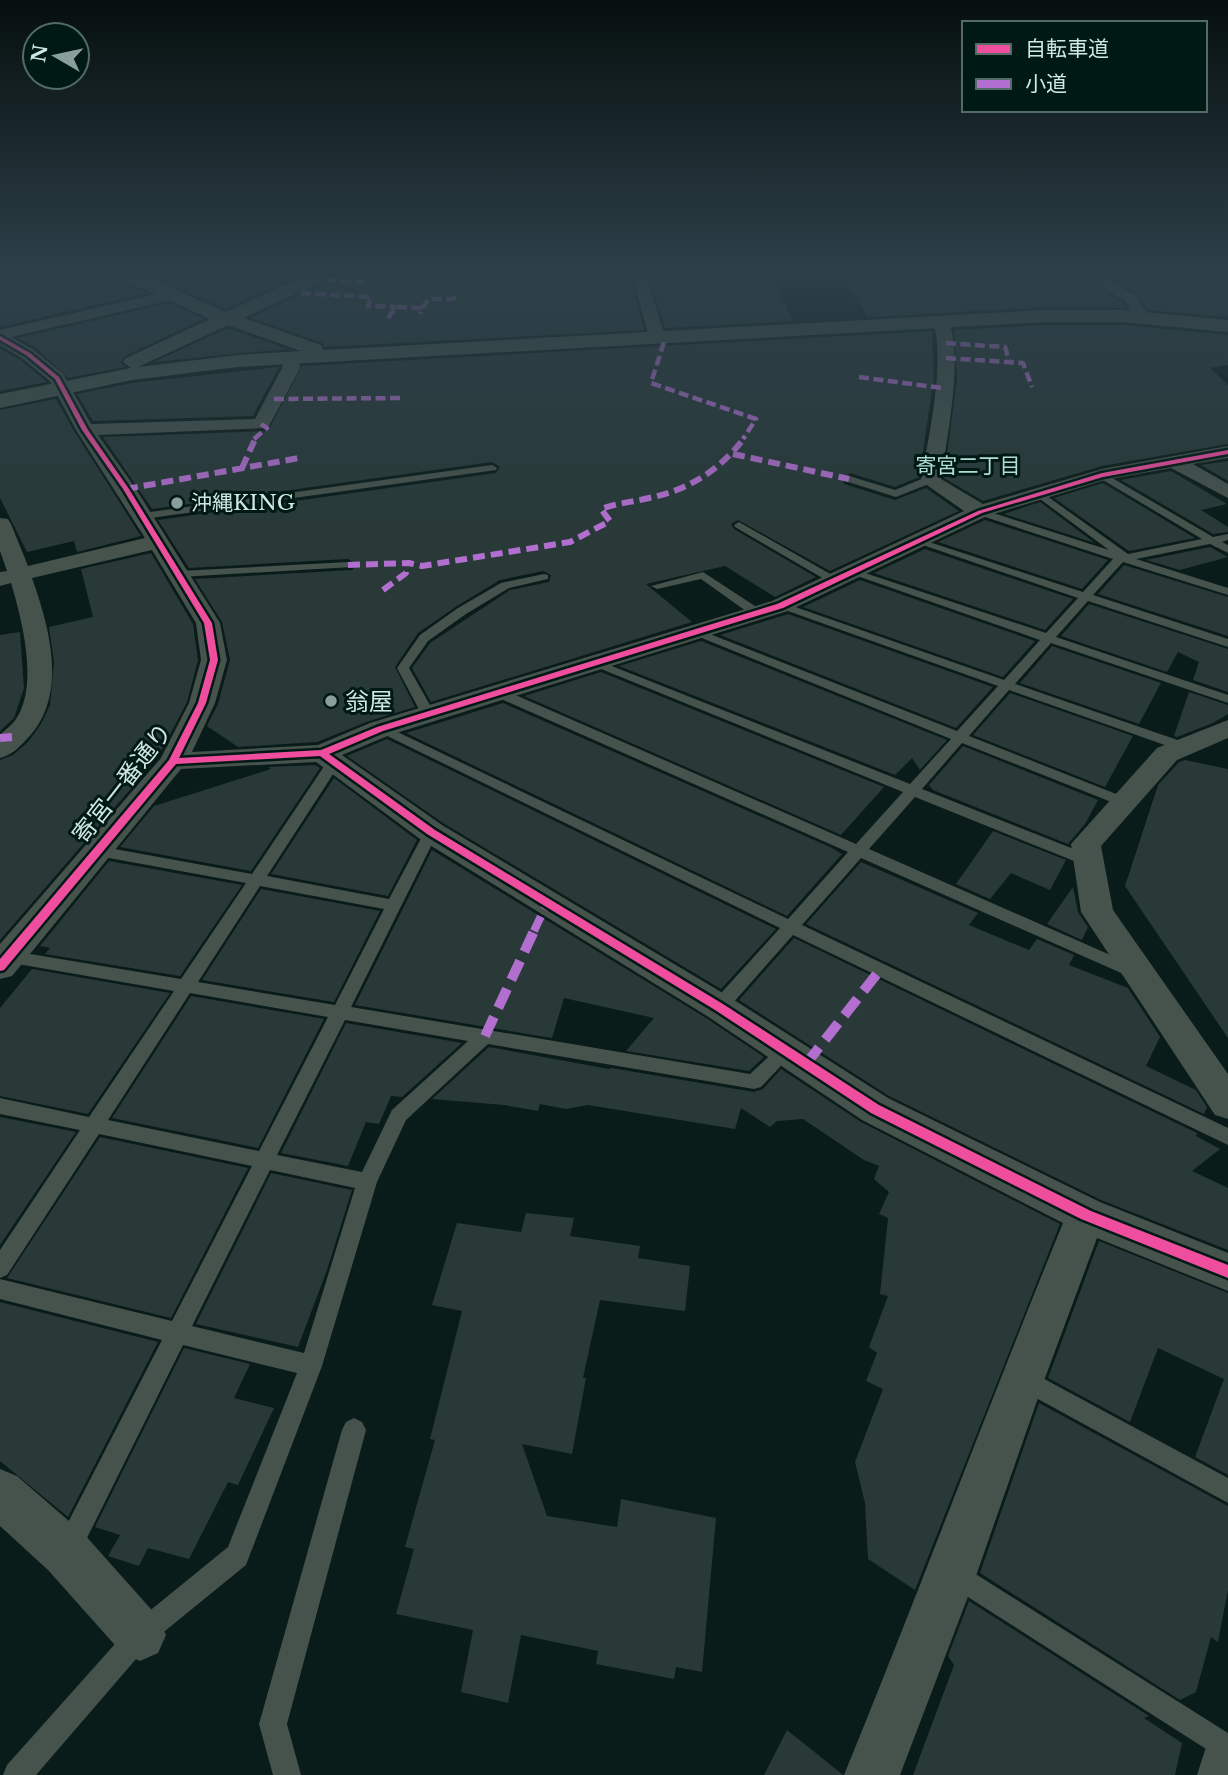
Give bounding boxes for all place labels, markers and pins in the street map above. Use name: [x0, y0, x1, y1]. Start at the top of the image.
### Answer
place label: 沖縄KING: [191, 490, 295, 516]
marker: 沖縄KING: [169, 495, 185, 511]
place label: 翁屋: [345, 687, 393, 716]
marker: 翁屋: [323, 693, 339, 709]

